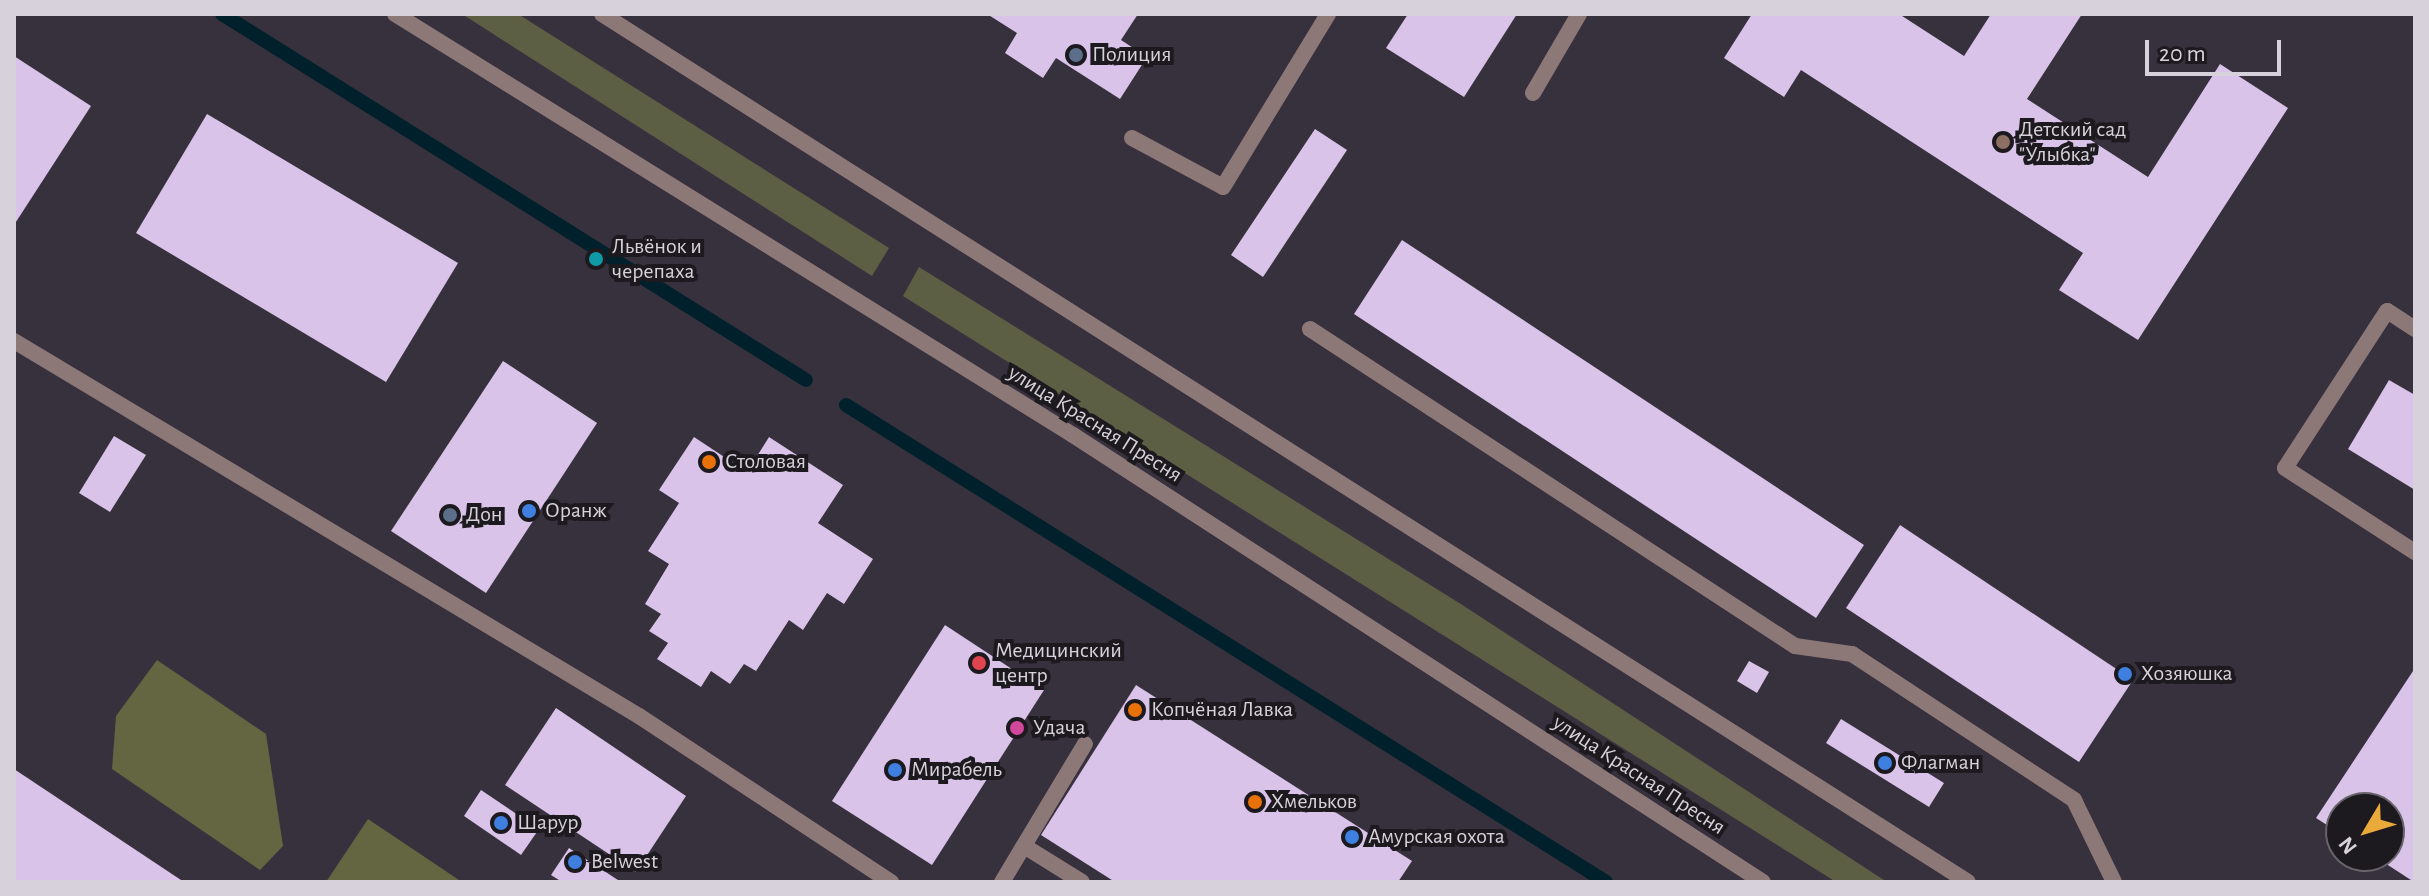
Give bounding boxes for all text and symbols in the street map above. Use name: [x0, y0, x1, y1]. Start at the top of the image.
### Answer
scale bar: [2149, 24, 2285, 74]
place label: Полиция: [1092, 42, 1171, 68]
text: 20 m: [2159, 42, 2206, 66]
marker: Полиция: [1067, 46, 1085, 64]
place label: Детский сад "Улыбка": [2019, 116, 2126, 168]
marker: Детский сад "Улыбка": [1994, 133, 2012, 151]
place label: Львёнок и черепаха: [612, 233, 702, 284]
marker: Львёнок и черепаха: [587, 250, 605, 268]
street label: улица Красная Пресня: [1003, 360, 1187, 488]
place label: Столовая: [725, 449, 806, 475]
marker: Столовая: [700, 453, 718, 471]
place label: Оранж: [545, 498, 607, 524]
place label: Дон: [466, 502, 502, 528]
marker: Оранж: [520, 502, 538, 520]
marker: Дон: [441, 506, 459, 524]
place label: Медицинский центр: [995, 637, 1122, 688]
marker: Медицинский центр: [970, 654, 988, 672]
place label: Хозяюшка: [2141, 661, 2232, 687]
marker: Хозяюшка: [2116, 665, 2134, 683]
place label: Копчёная Лавка: [1151, 697, 1293, 723]
marker: Копчёная Лавка: [1126, 701, 1144, 719]
street label: улица Красная Пресня: [1548, 709, 1730, 841]
place label: Удача: [1033, 715, 1086, 741]
marker: Удача: [1008, 719, 1026, 737]
place label: Флагман: [1901, 750, 1980, 776]
marker: Флагман: [1876, 754, 1894, 772]
place label: Мирабель: [911, 757, 1002, 783]
marker: Мирабель: [886, 761, 904, 779]
place label: Хмельков: [1271, 789, 1357, 815]
north arrow: [2325, 792, 2405, 872]
marker: Хмельков: [1246, 793, 1264, 811]
place label: Шарур: [517, 810, 579, 836]
marker: Шарур: [492, 814, 510, 832]
place label: Амурская охота: [1368, 824, 1505, 850]
marker: Амурская охота: [1343, 828, 1361, 846]
text: N: [2334, 833, 2361, 858]
place label: Belwest: [591, 849, 658, 875]
marker: Belwest: [566, 853, 584, 871]

